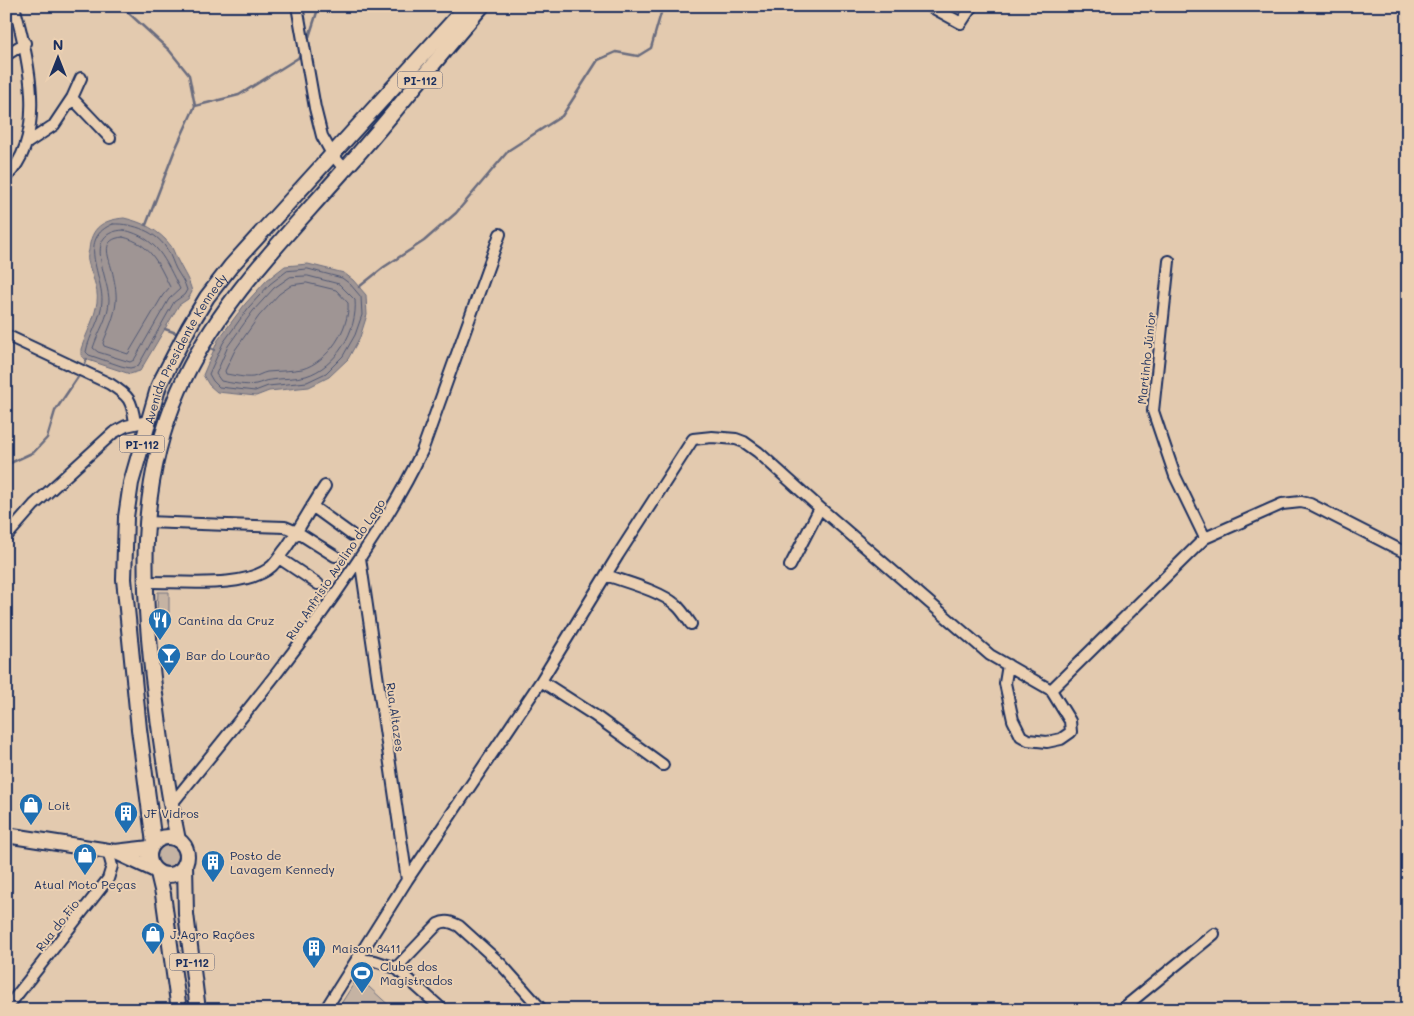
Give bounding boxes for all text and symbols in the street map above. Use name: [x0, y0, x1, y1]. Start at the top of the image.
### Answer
north arrow: [32, 32, 82, 82]
text: N: [53, 35, 63, 54]
road number: PI-112: [398, 72, 442, 88]
street label: Avenida Presidente Kennedy: [140, 270, 230, 426]
street label: Martinho Júnior: [1133, 311, 1159, 405]
road number: PI-112: [120, 436, 164, 452]
street label: Rua Anfrisio Avelino do Lago: [282, 495, 388, 643]
restaurant icon: Cantina da Cruz: [147, 607, 173, 641]
place label: Cantina da Cruz: [178, 612, 275, 628]
bar icon: Bar do Lourão: [156, 642, 182, 676]
place label: Bar do Lourão: [186, 647, 270, 663]
street label: Rua Altazes: [383, 681, 409, 753]
shop icon: Loit: [18, 792, 44, 826]
place label: Loit: [48, 797, 70, 813]
building icon: JF Vidros: [113, 800, 139, 834]
place label: JF Vidros: [144, 805, 199, 821]
shop icon: Atual Moto Peças: [72, 842, 98, 876]
place label: Posto de Lavagem Kennedy: [230, 847, 335, 877]
building icon: Posto de Lavagem Kennedy: [200, 849, 226, 883]
place label: Atual Moto Peças: [34, 876, 136, 892]
street label: Rua do Fio: [32, 896, 82, 954]
shop icon: J.Agro Rações: [140, 921, 166, 955]
place label: J.Agro Rações: [170, 926, 255, 942]
building icon: Maison 3411: [301, 935, 327, 969]
place label: Maison 3411: [332, 940, 401, 956]
road number: PI-112: [170, 954, 214, 970]
place label: Clube dos Magistrados: [380, 958, 453, 988]
sports icon: Clube dos Magistrados: [349, 960, 375, 994]

